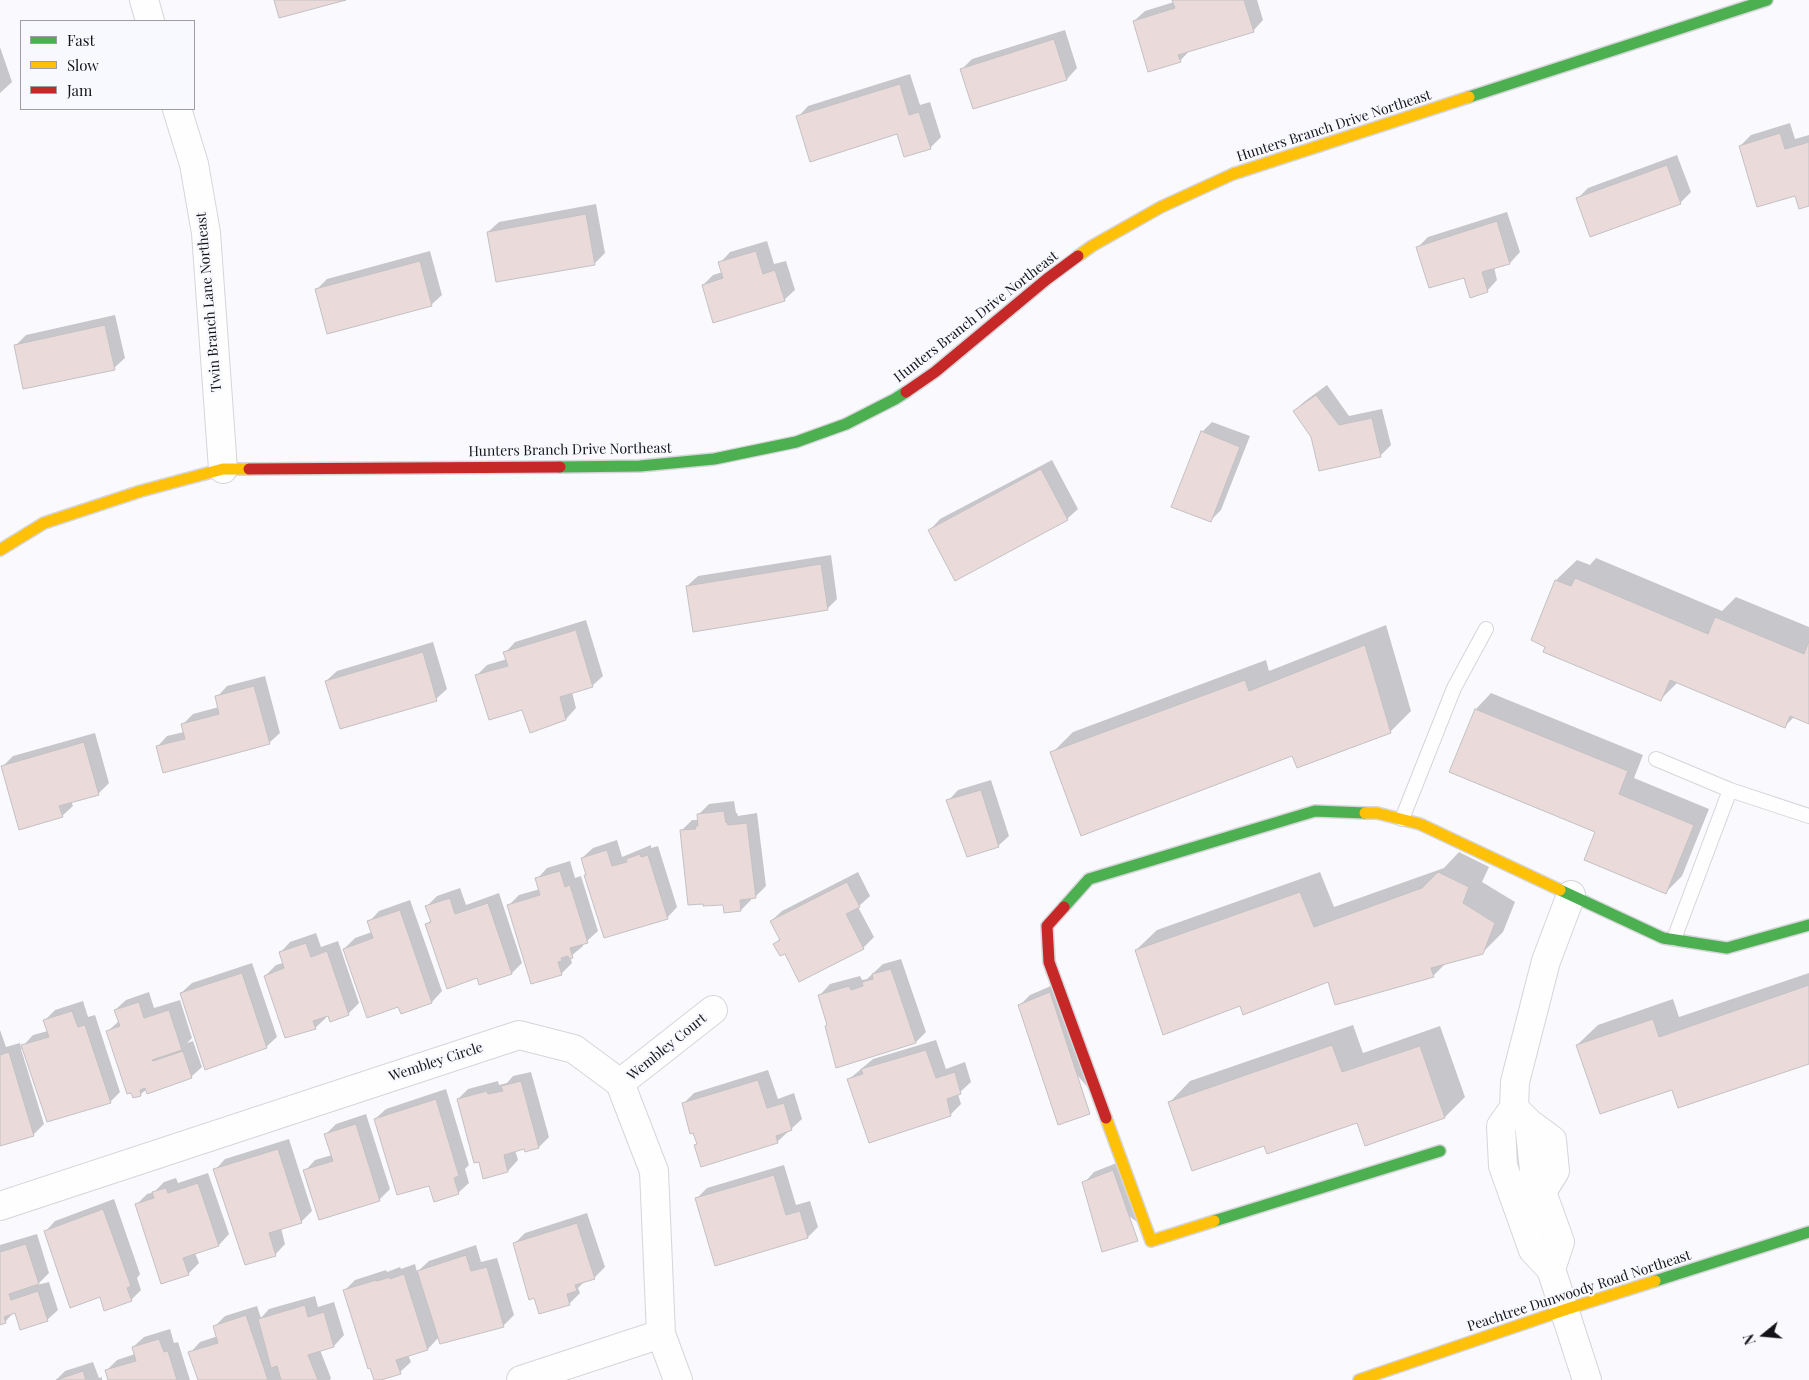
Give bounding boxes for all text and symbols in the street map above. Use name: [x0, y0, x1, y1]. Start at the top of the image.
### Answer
legend: [20, 20, 195, 110]
text: Fast: [67, 30, 95, 50]
text: Slow: [67, 55, 99, 75]
text: Jam: [67, 80, 92, 100]
street label: Hunters Branch Drive Northeast: [1235, 87, 1433, 165]
street label: Twin Branch Lane Northeast: [193, 211, 225, 393]
street label: Hunters Branch Drive Northeast: [891, 248, 1061, 386]
street label: Hunters Branch Drive Northeast: [468, 440, 672, 460]
street label: Wembley Court: [624, 1010, 710, 1084]
street label: Wembley Circle: [387, 1039, 485, 1085]
street label: Peachtree Dunwoody Road Northeast: [1465, 1247, 1693, 1335]
north arrow: [1739, 1310, 1789, 1360]
text: N: [1739, 1332, 1760, 1347]

